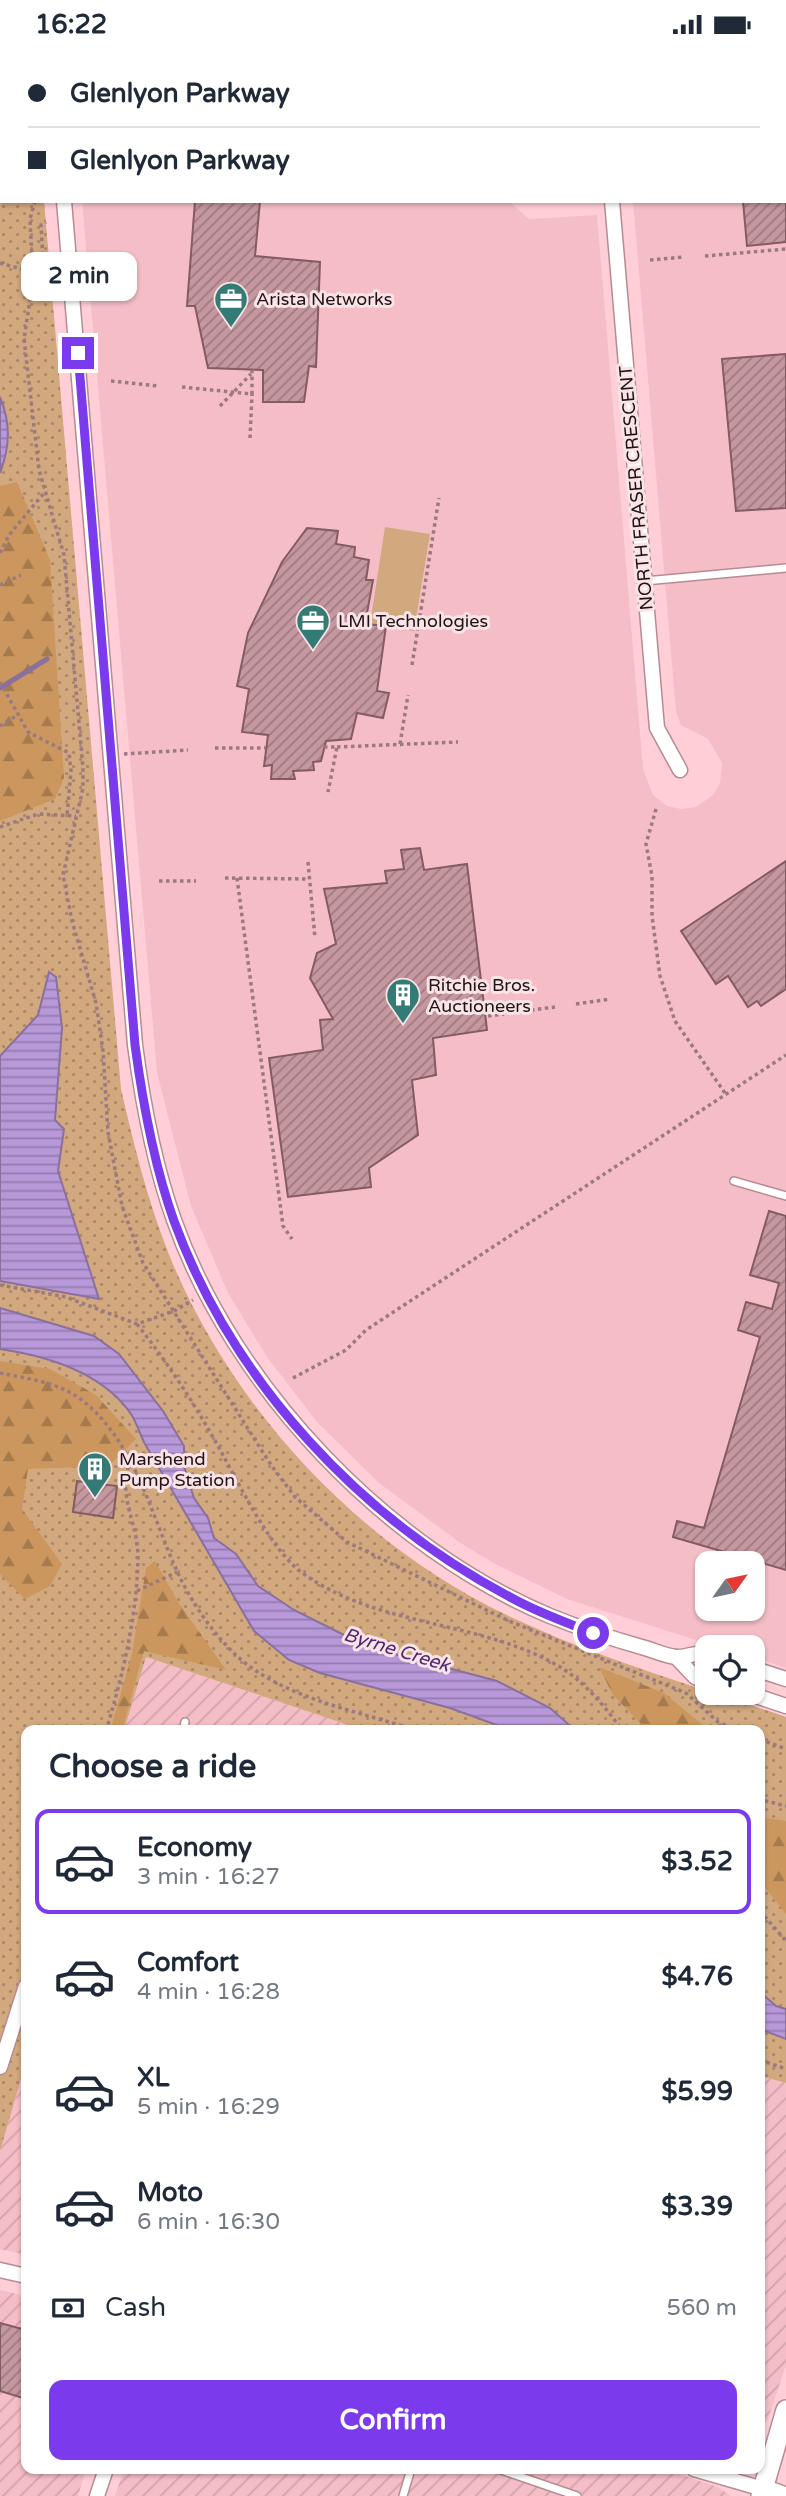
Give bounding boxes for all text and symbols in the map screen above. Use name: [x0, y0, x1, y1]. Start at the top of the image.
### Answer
text: 16:22: [35, 9, 107, 40]
text: Glenlyon Parkway: [70, 78, 290, 109]
text: Glenlyon Parkway: [70, 145, 290, 176]
callout: 2 min: [20, 251, 136, 301]
text: 2 min: [48, 262, 110, 290]
office icon: Arista Networks: [212, 280, 250, 329]
place label: Arista Networks: [256, 288, 392, 310]
route end: [62, 337, 94, 369]
street label: NORTH FRASER CRESCENT: [614, 365, 658, 611]
office icon: LMI Technologies: [294, 602, 332, 651]
place label: LMI Technologies: [338, 610, 488, 632]
place label: Ritchie Bros. Auctioneers: [428, 974, 535, 1017]
building icon: Ritchie Bros. Auctioneers: [384, 976, 422, 1025]
place label: Marshend Pump Station: [119, 1448, 235, 1491]
building icon: Marshend Pump Station: [76, 1450, 114, 1499]
north arrow: [695, 1551, 765, 1621]
map controls: [695, 1551, 765, 1705]
route start: [577, 1617, 609, 1649]
water label: Byrne Creek: [341, 1623, 454, 1677]
button: locate: [695, 1635, 765, 1705]
text: Choose a ride: [49, 1748, 256, 1786]
icon: car: [53, 1830, 116, 1893]
text: Economy: [137, 1832, 252, 1863]
text: $3.52: [661, 1846, 733, 1877]
text: 3 min · 16:27: [137, 1863, 280, 1891]
icon: car: [53, 1945, 116, 2008]
text: Comfort: [137, 1947, 239, 1978]
text: $4.76: [661, 1961, 733, 1992]
text: 4 min · 16:28: [137, 1978, 280, 2006]
icon: car: [53, 2060, 116, 2123]
text: XL: [137, 2062, 169, 2093]
text: $5.99: [661, 2076, 733, 2107]
text: 5 min · 16:29: [137, 2093, 280, 2121]
icon: car: [53, 2175, 116, 2238]
text: Moto: [137, 2177, 203, 2208]
text: $3.39: [661, 2191, 733, 2222]
text: 6 min · 16:30: [137, 2208, 280, 2236]
icon: cash: [49, 2289, 87, 2327]
text: Cash: [105, 2292, 166, 2323]
text: 560 m: [667, 2294, 737, 2322]
button: Confirm: [49, 2380, 737, 2460]

